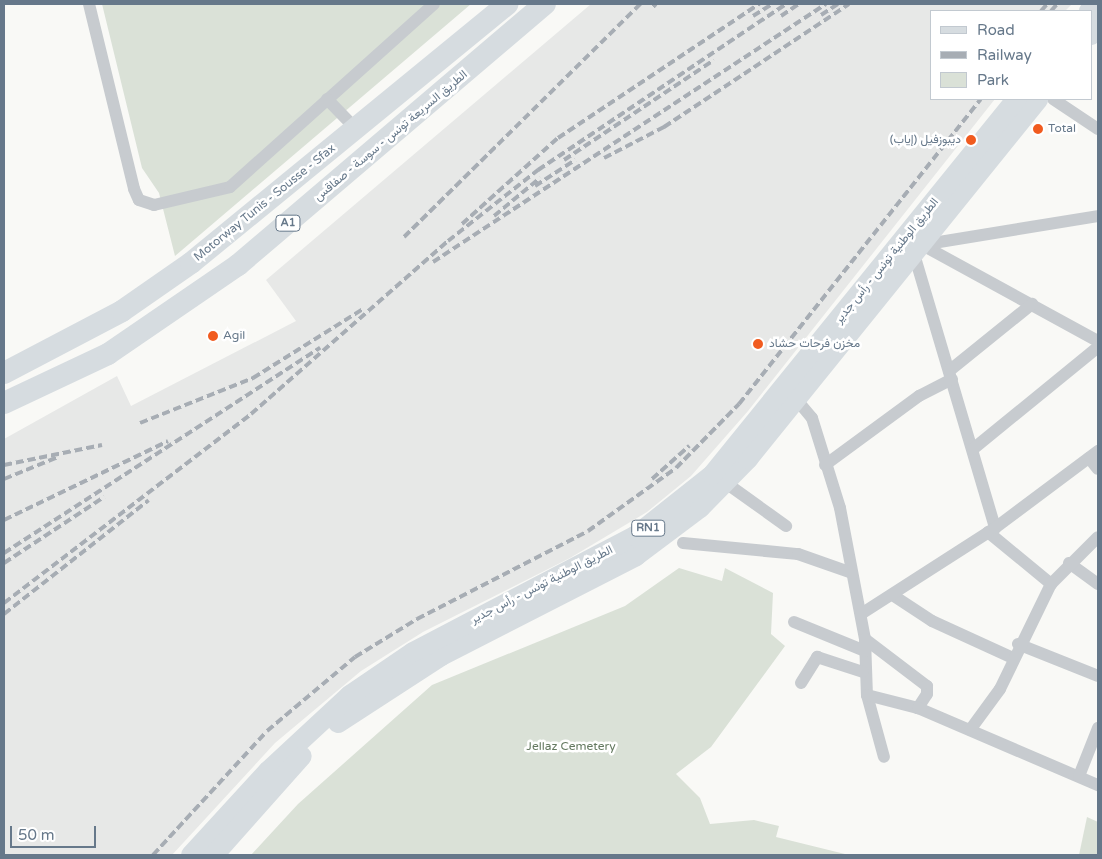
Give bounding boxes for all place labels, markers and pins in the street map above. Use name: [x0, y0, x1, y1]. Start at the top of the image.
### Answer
place label: Total: [1048, 122, 1076, 136]
marker: Total: [1032, 123, 1044, 135]
place label: ديبوزفيل (إياب): [890, 133, 961, 147]
marker: ديبوزفيل (إياب): [965, 134, 977, 146]
place label: Agil: [223, 329, 245, 343]
marker: Agil: [207, 330, 219, 342]
marker: مخزن فرحات حشاد: [751, 337, 765, 351]
place label: مخزن فرحات حشاد: [769, 337, 860, 351]

